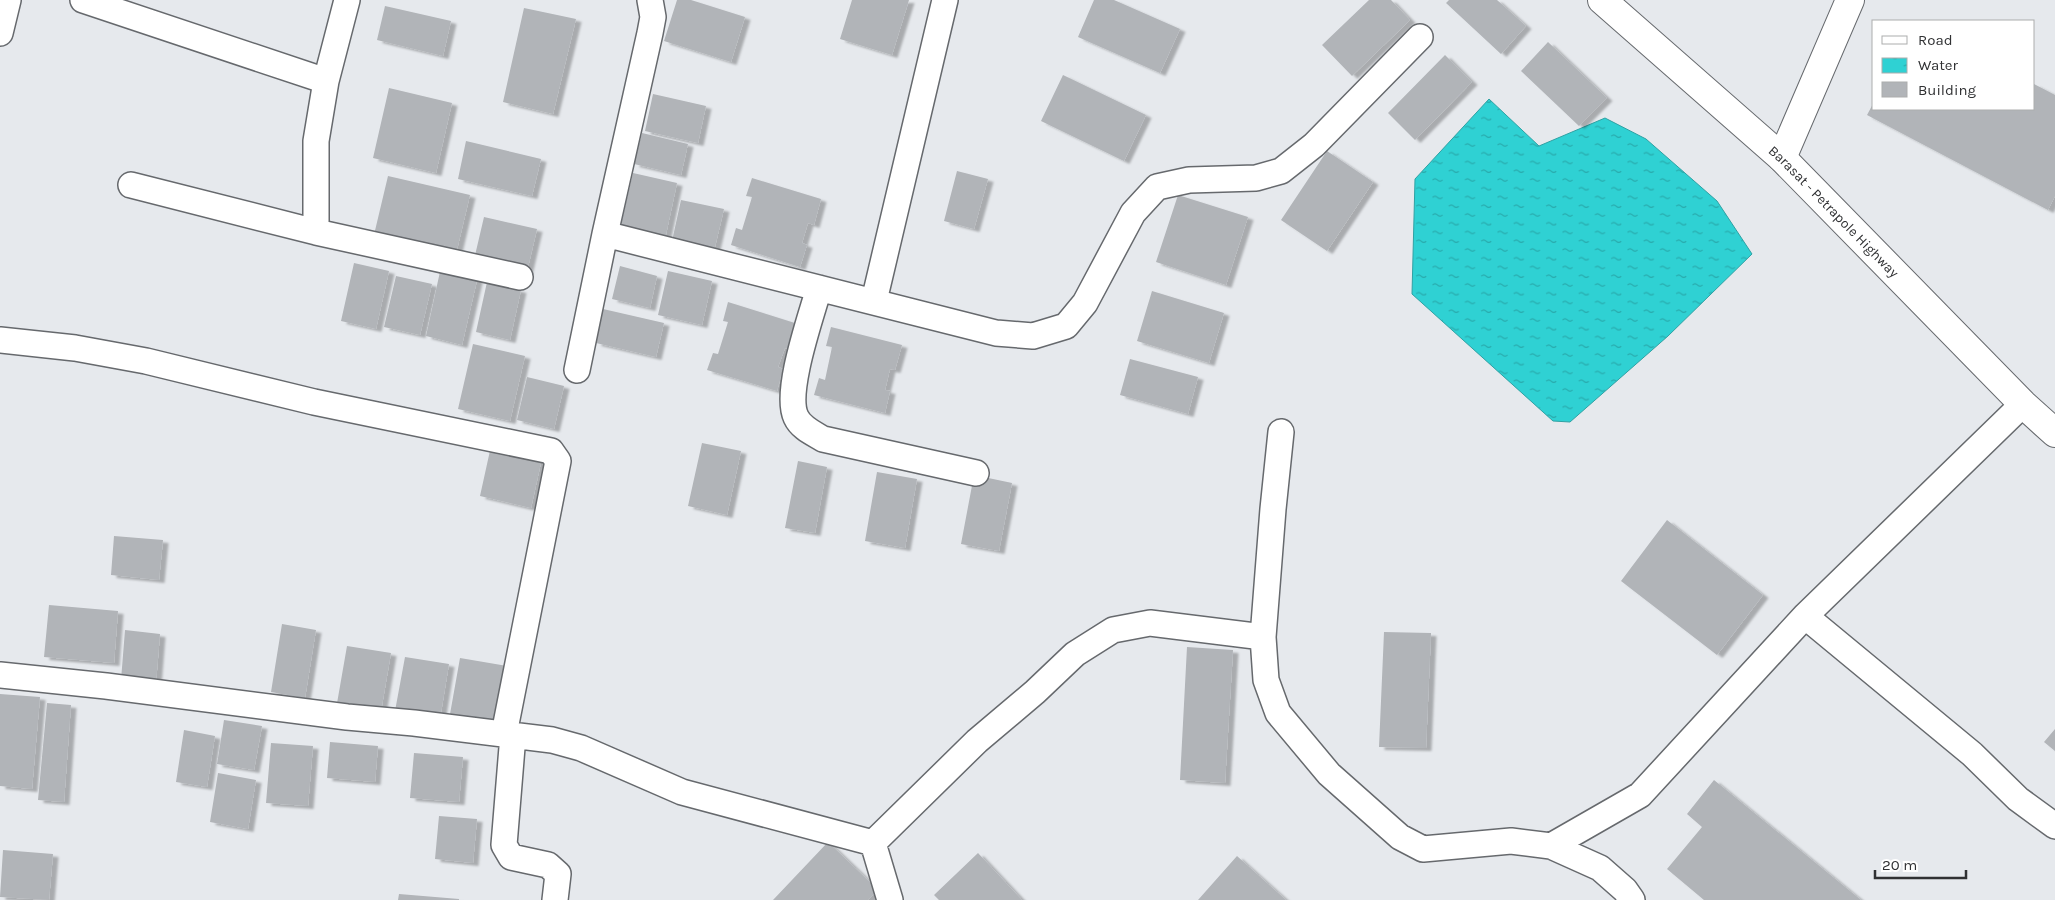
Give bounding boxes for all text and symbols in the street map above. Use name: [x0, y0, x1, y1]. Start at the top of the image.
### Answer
legend: [1872, 20, 2035, 110]
text: Road: [1918, 31, 1953, 49]
text: Water: [1918, 56, 1959, 74]
text: Building: [1918, 81, 1976, 99]
street label: Barasat - Petrapole Highway: [1765, 142, 1903, 282]
scale bar: [1875, 848, 1966, 880]
text: 20 m: [1882, 856, 1917, 874]

